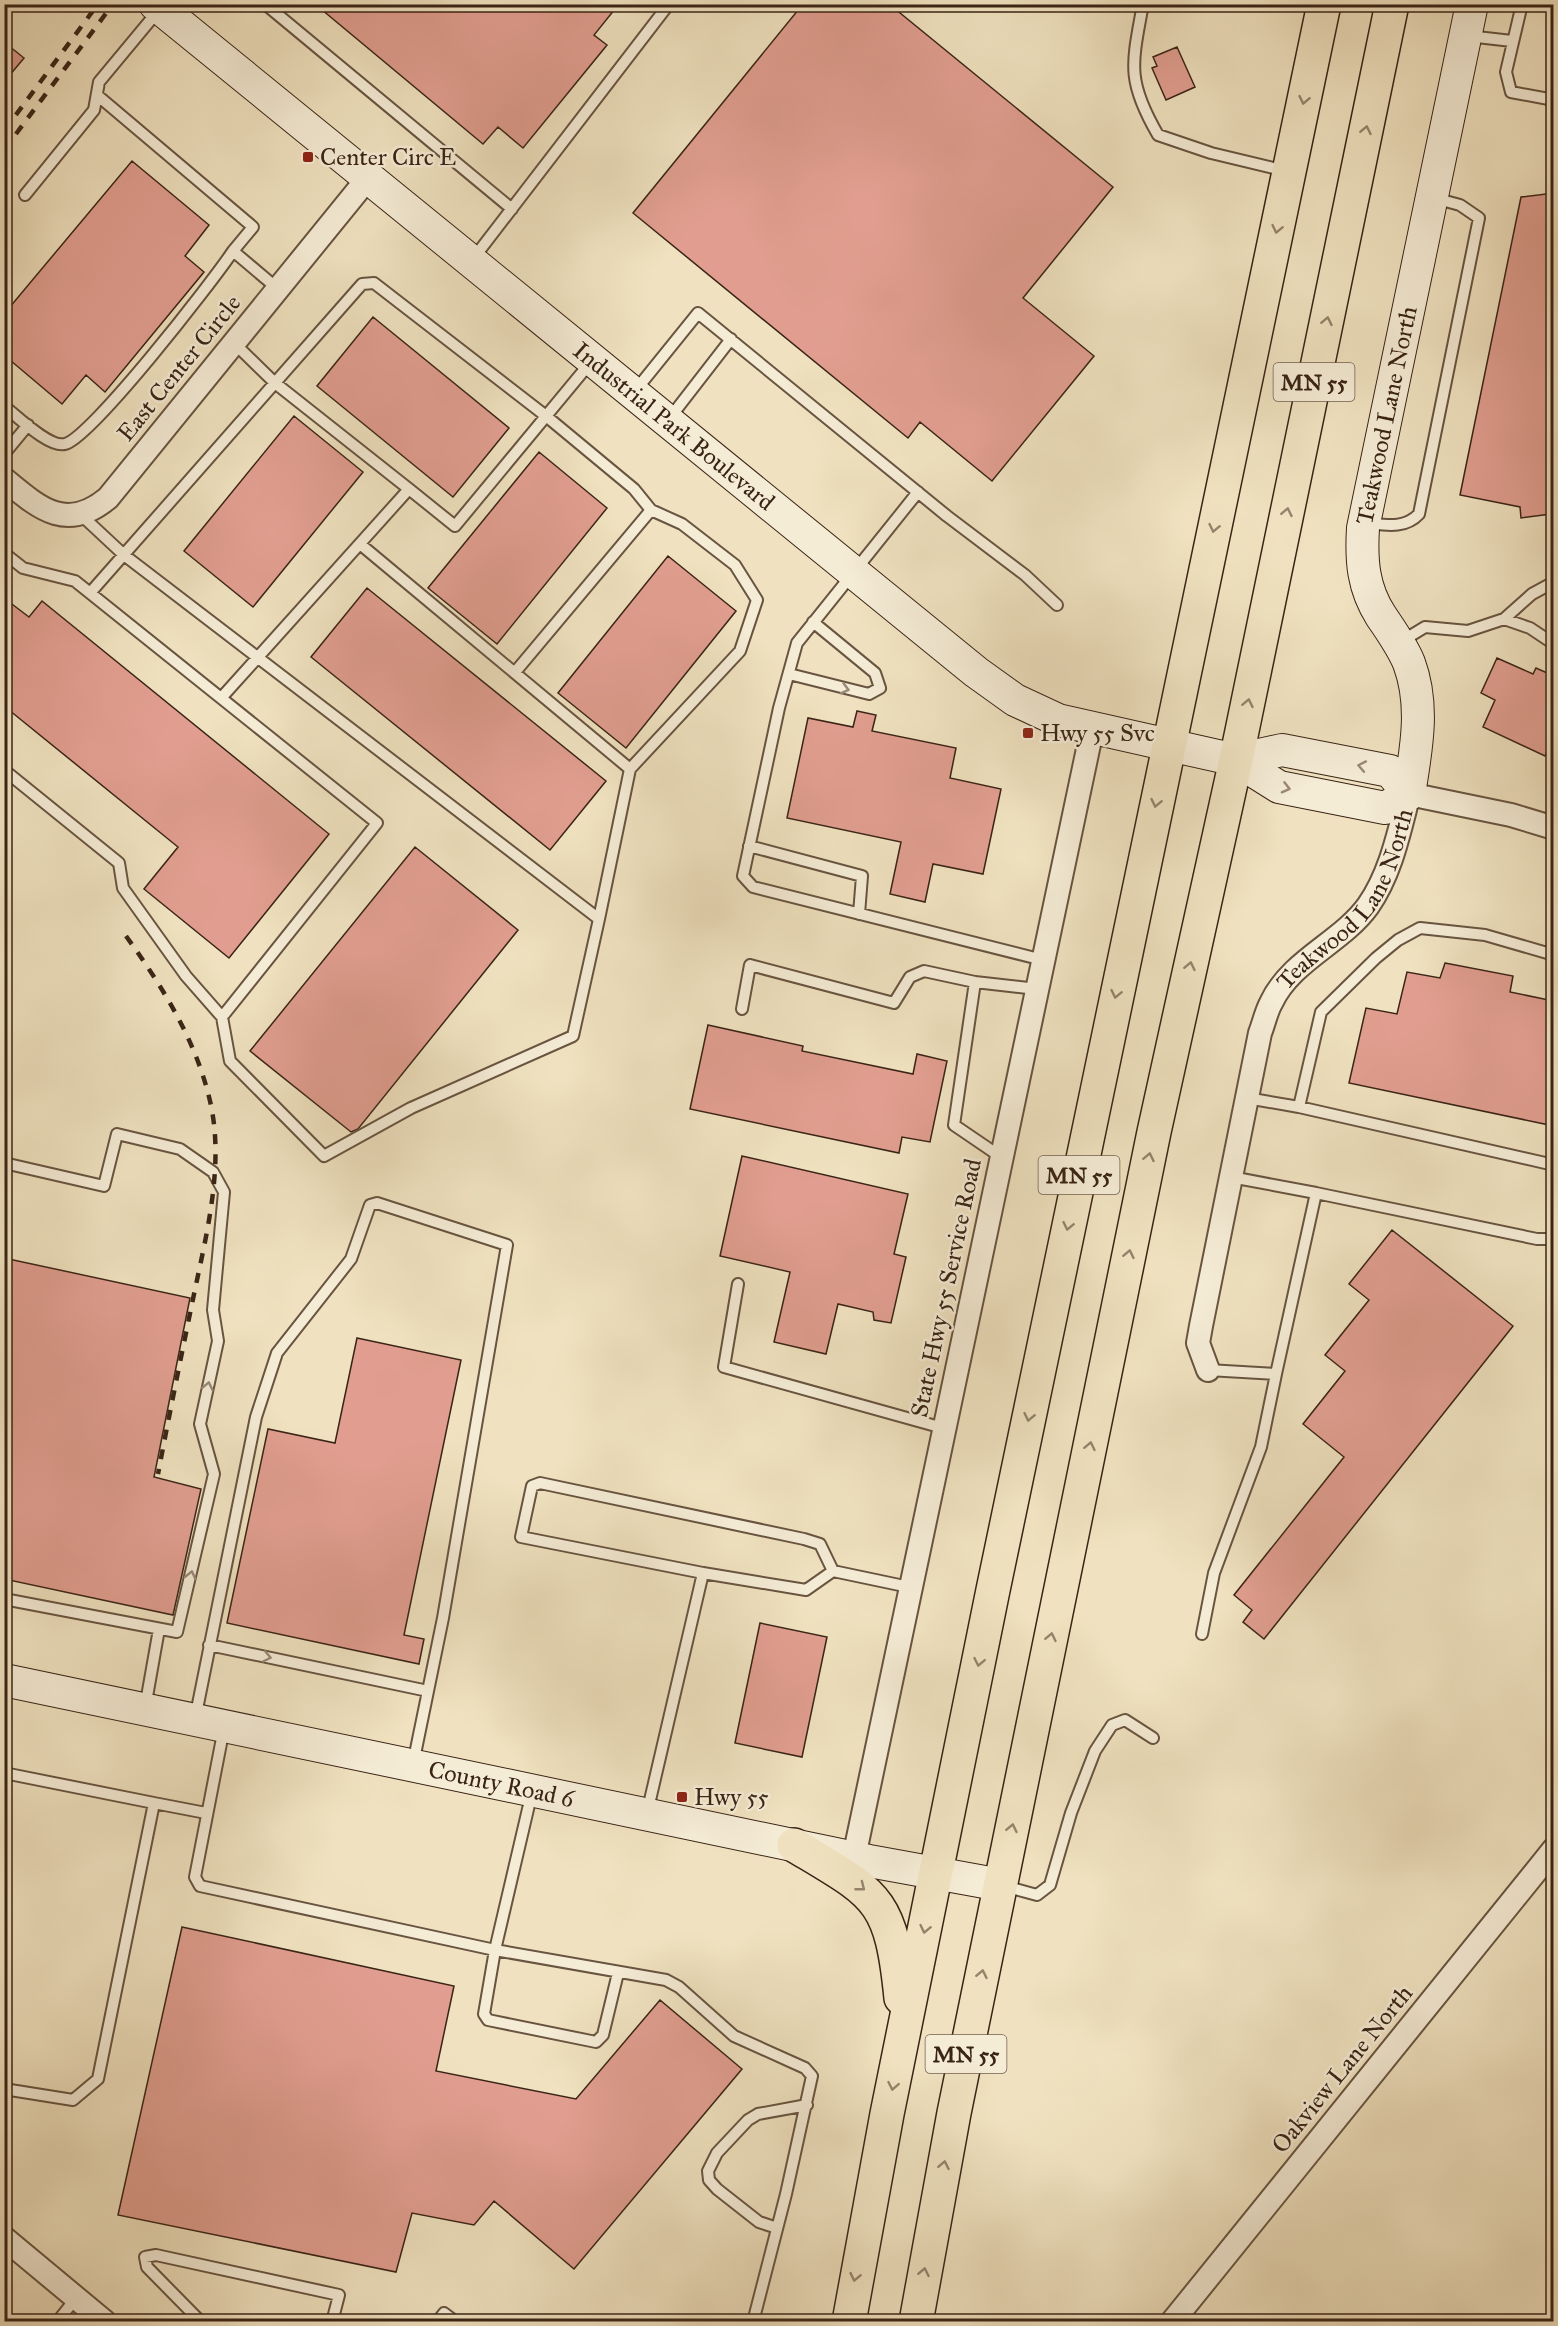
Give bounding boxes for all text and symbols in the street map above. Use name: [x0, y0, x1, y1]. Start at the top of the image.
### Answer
one-way arrow: [1298, 94, 1311, 104]
one-way arrow: [1359, 125, 1372, 135]
place label: Center Circ E: [320, 142, 456, 172]
marker: Center Circ E: [301, 150, 315, 164]
one-way arrow: [1271, 224, 1284, 234]
street label: East Center Circle: [111, 289, 247, 447]
street label: Teakwood Lane North: [1349, 304, 1424, 527]
one-way arrow: [1320, 316, 1333, 326]
street label: Industrial Park Boulevard: [567, 335, 781, 517]
road number: MN 55: [1274, 363, 1354, 401]
one-way arrow: [1280, 507, 1293, 517]
one-way arrow: [1208, 523, 1221, 533]
one-way arrow: [840, 682, 850, 695]
one-way arrow: [1241, 698, 1254, 708]
place label: Hwy 55 Svc: [1040, 718, 1155, 748]
marker: Hwy 55 Svc: [1021, 726, 1035, 740]
one-way arrow: [1357, 760, 1367, 773]
one-way arrow: [1281, 781, 1291, 794]
one-way arrow: [1150, 798, 1163, 808]
street label: Teakwood Lane North: [1270, 806, 1420, 996]
one-way arrow: [1183, 962, 1196, 972]
one-way arrow: [1110, 989, 1123, 999]
one-way arrow: [1142, 1152, 1155, 1162]
street label: State Hwy 55 Service Road: [904, 1156, 988, 1420]
road number: MN 55: [1038, 1156, 1120, 1194]
one-way arrow: [1062, 1221, 1075, 1231]
one-way arrow: [1122, 1250, 1135, 1260]
one-way arrow: [201, 1381, 214, 1391]
one-way arrow: [1023, 1412, 1036, 1422]
one-way arrow: [1083, 1441, 1096, 1451]
one-way arrow: [183, 1571, 196, 1581]
one-way arrow: [1044, 1632, 1057, 1642]
one-way arrow: [261, 1650, 271, 1663]
one-way arrow: [973, 1656, 986, 1666]
street label: County Road 6: [426, 1754, 577, 1814]
place label: Hwy 55: [694, 1782, 769, 1812]
marker: Hwy 55: [675, 1790, 689, 1804]
one-way arrow: [1005, 1823, 1018, 1833]
one-way arrow: [854, 1880, 865, 1891]
one-way arrow: [919, 1923, 932, 1933]
one-way arrow: [975, 1969, 988, 1979]
street label: Oakview Lane North: [1265, 1979, 1419, 2159]
road number: MN 55: [926, 2035, 1006, 2073]
one-way arrow: [887, 2081, 900, 2091]
one-way arrow: [937, 2161, 950, 2171]
one-way arrow: [917, 2267, 930, 2277]
one-way arrow: [850, 2272, 863, 2282]

